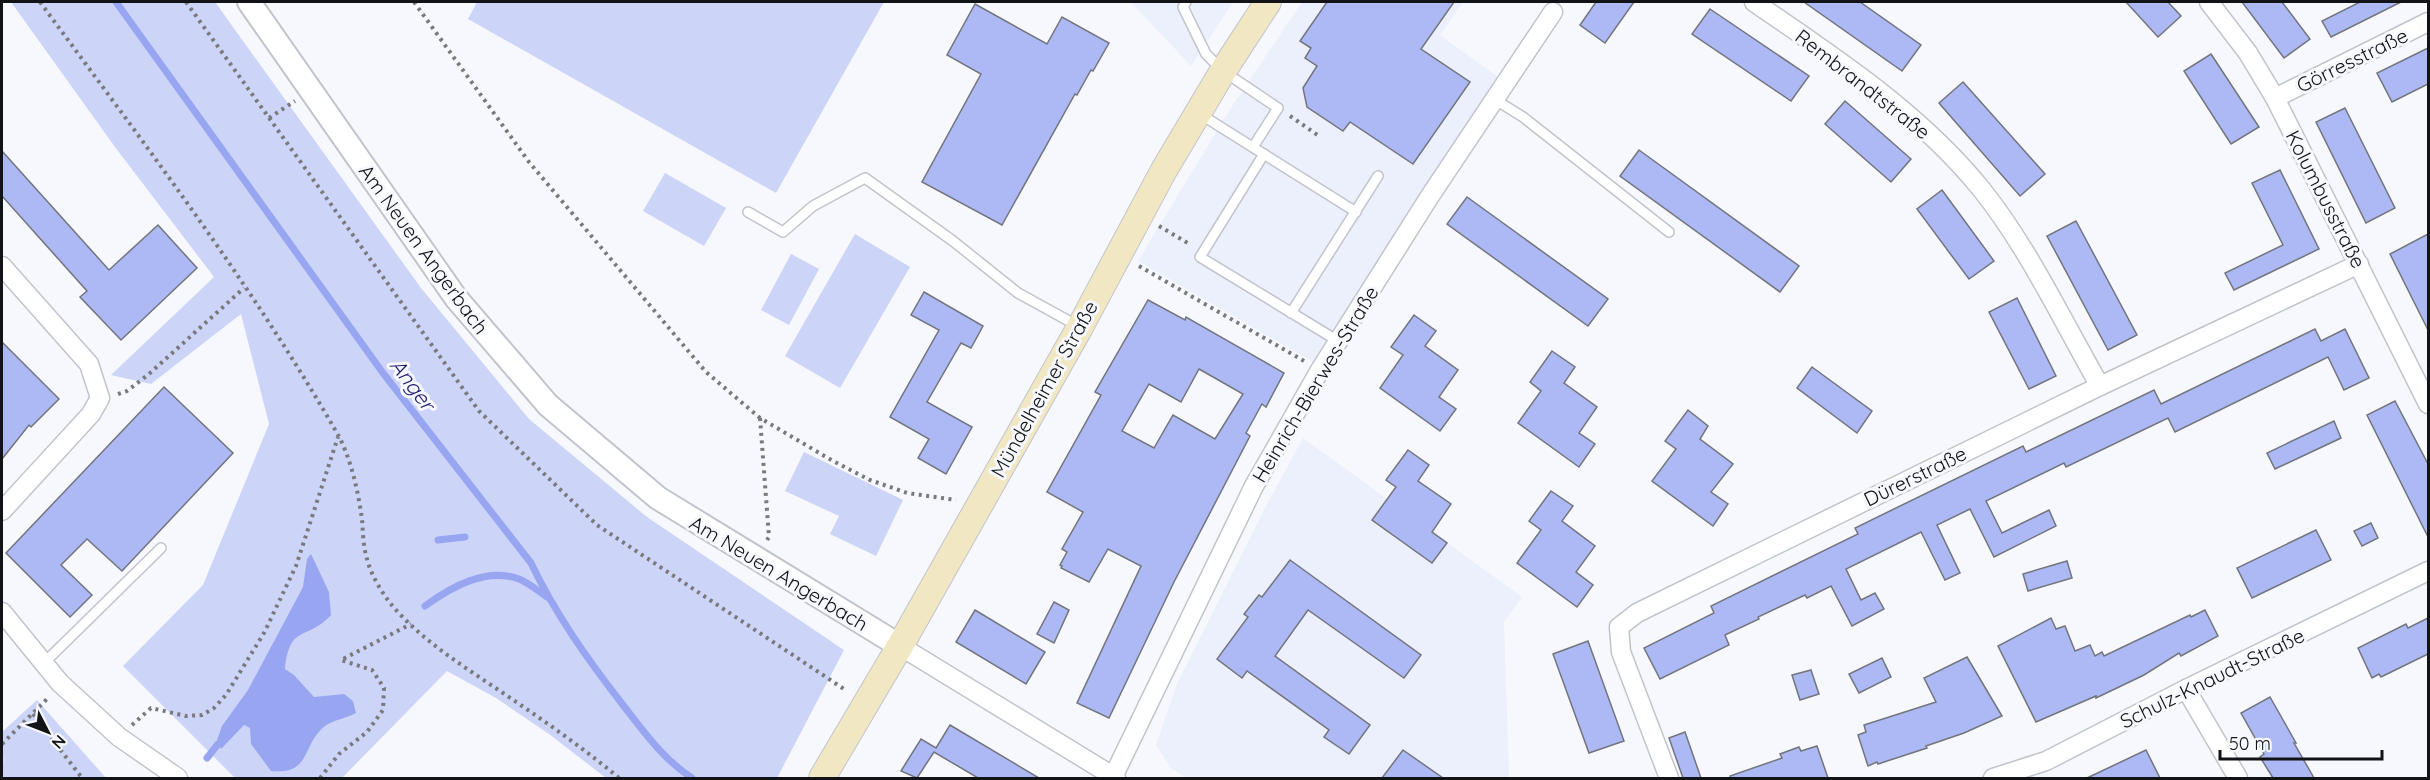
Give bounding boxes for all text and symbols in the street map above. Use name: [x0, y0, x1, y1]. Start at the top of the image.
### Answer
street label: Görresstraße: [2292, 22, 2412, 98]
street label: Rembrandtstraße: [1790, 23, 1936, 145]
street label: Kolumbusstraße: [2281, 126, 2371, 272]
street label: Am Neuen Angerbach: [354, 159, 494, 339]
street label: Heinrich-Bierwes-Straße: [1246, 281, 1384, 487]
street label: Mündelheimer Straße: [985, 296, 1103, 482]
water label: Anger: [385, 353, 443, 417]
street label: Dürerstraße: [1860, 440, 1970, 512]
street label: Am Neuen Angerbach: [685, 510, 873, 636]
street label: Schulz-Knaudt-Straße: [2116, 622, 2308, 734]
north arrow: [18, 702, 78, 762]
scale bar: [2220, 723, 2382, 761]
text: N: [48, 731, 71, 753]
text: 50 m: [2229, 732, 2271, 755]

